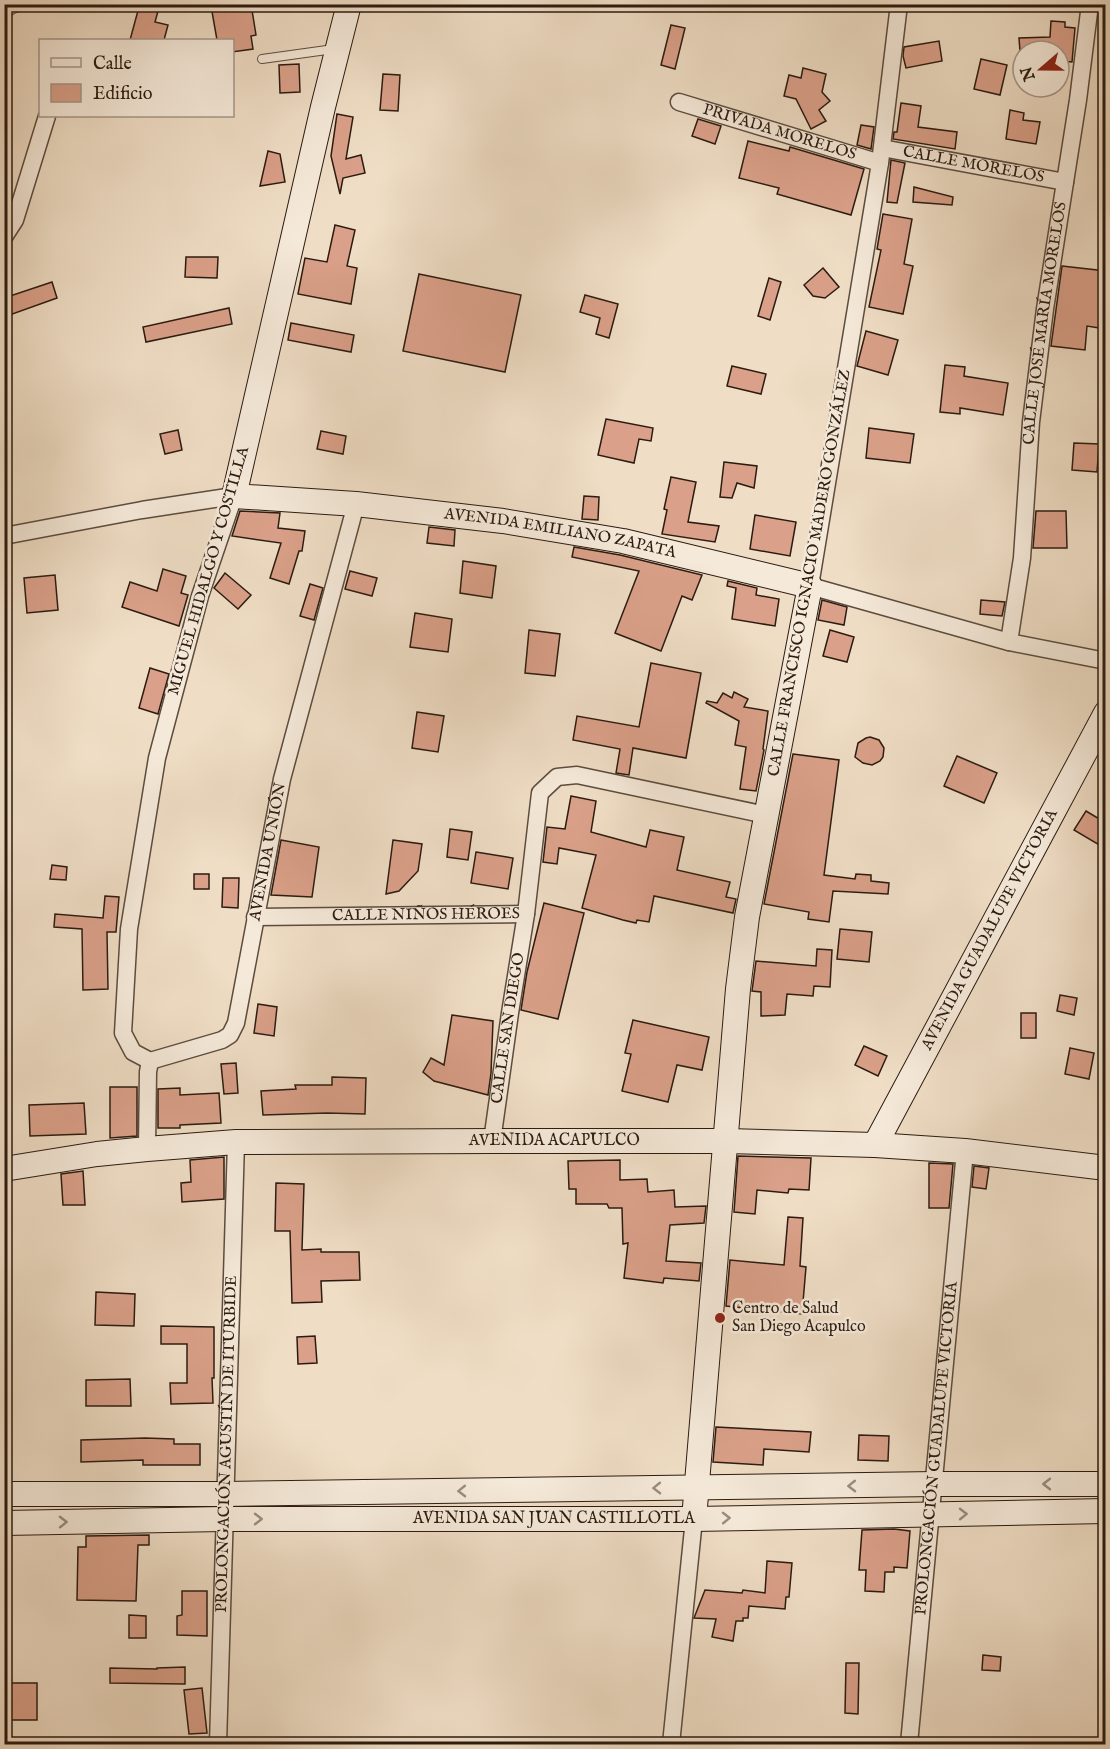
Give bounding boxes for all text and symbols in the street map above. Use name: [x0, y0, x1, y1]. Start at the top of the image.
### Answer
legend: [39, 39, 234, 117]
north arrow: [1011, 39, 1071, 99]
text: Calle: [93, 53, 132, 76]
text: N: [1017, 63, 1041, 84]
text: Edificio: [93, 83, 153, 106]
street label: PRIVADA MORELOS: [700, 100, 859, 165]
street label: CALLE MORELOS: [901, 142, 1046, 188]
street label: CALLE JOSÉ MARÍA MORELOS: [1020, 200, 1072, 445]
street label: CALLE FRANCISCO IGNACIO MADERO GONZÁLEZ: [762, 368, 856, 778]
street label: MIGUEL HIDALGO Y COSTILLA: [164, 443, 254, 698]
street label: AVENIDA EMILIANO ZAPATA: [442, 504, 679, 564]
street label: AVENIDA UNIÓN: [245, 781, 291, 924]
street label: AVENIDA GUADALUPE VICTORIA: [917, 805, 1063, 1055]
street label: CALLE NIÑOS HÉROES: [332, 903, 520, 926]
street label: CALLE SAN DIEGO: [487, 951, 530, 1105]
street label: AVENIDA ACAPULCO: [468, 1131, 640, 1151]
street label: PROLONGACIÓN AGUSTÍN DE ITURBIDE: [212, 1275, 242, 1613]
street label: PROLONGACIÓN GUADALUPE VICTORIA: [911, 1279, 963, 1616]
place label: Centro de Salud San Diego Acapulco: [732, 1299, 866, 1337]
marker: Centro de Salud San Diego Acapulco: [713, 1311, 727, 1325]
one-way arrow: [1043, 1478, 1052, 1490]
one-way arrow: [848, 1479, 857, 1492]
one-way arrow: [653, 1482, 662, 1495]
one-way arrow: [458, 1485, 467, 1497]
one-way arrow: [958, 1508, 967, 1520]
street label: AVENIDA SAN JUAN CASTILLOTLA: [412, 1509, 696, 1529]
one-way arrow: [721, 1512, 730, 1524]
one-way arrow: [253, 1513, 262, 1525]
one-way arrow: [58, 1516, 67, 1528]

